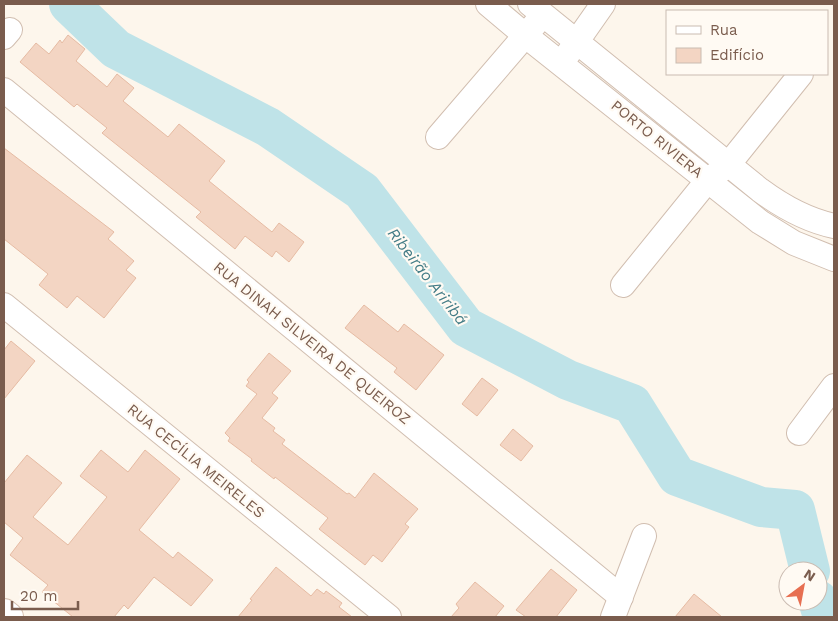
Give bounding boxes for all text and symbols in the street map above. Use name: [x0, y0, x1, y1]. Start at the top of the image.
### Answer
legend: [666, 10, 828, 75]
text: Rua: [710, 21, 738, 39]
text: Edifício: [710, 46, 764, 64]
street label: PORTO RIVIERA: [607, 96, 707, 182]
water label: Ribeirão Ariribá: [384, 224, 472, 329]
street label: RUA DINAH SILVEIRA DE QUEIROZ: [210, 258, 414, 428]
street label: RUA CECÍLIA MEIRELES: [124, 400, 268, 522]
north arrow: [778, 561, 828, 611]
text: N: [801, 565, 819, 585]
scale bar: [12, 578, 79, 610]
text: 20 m: [20, 587, 58, 605]

